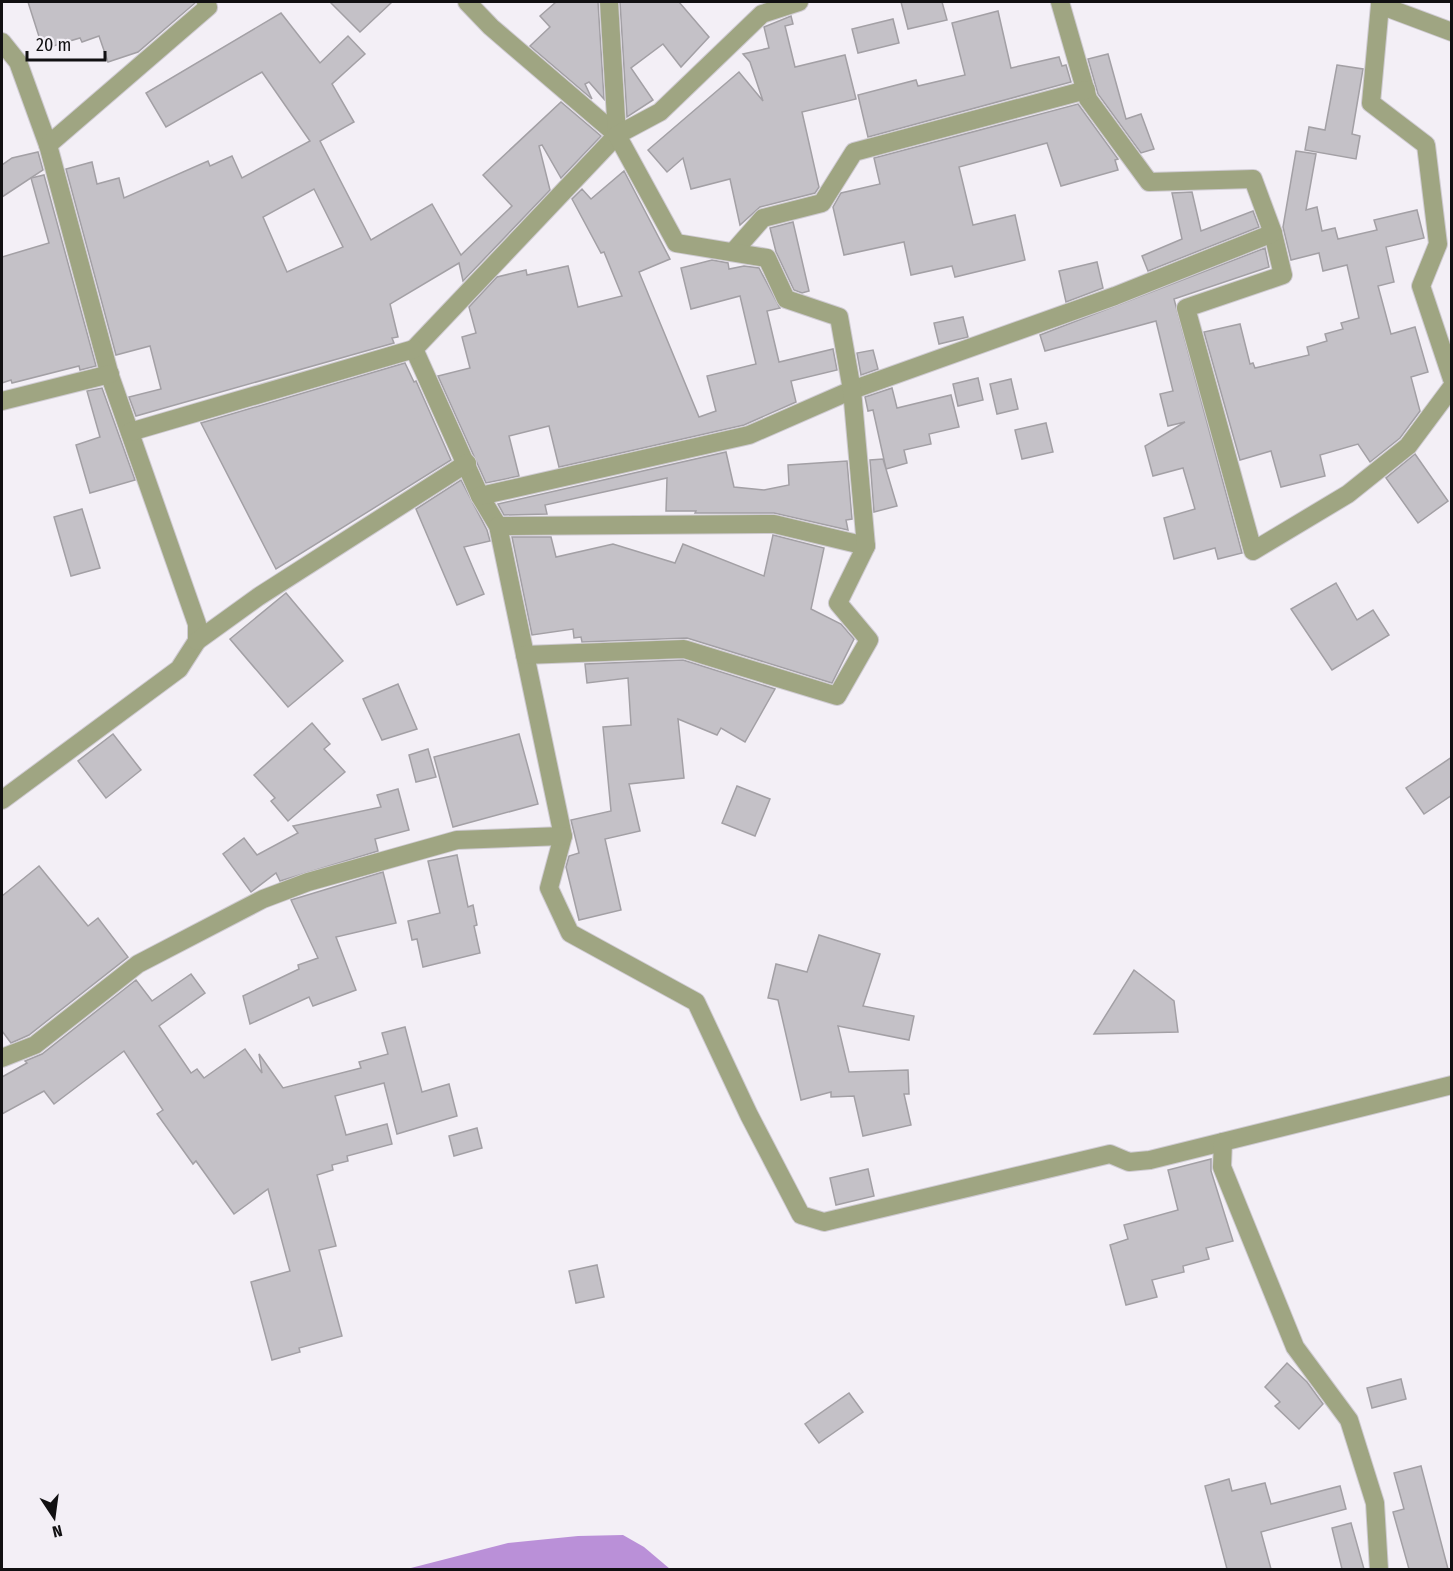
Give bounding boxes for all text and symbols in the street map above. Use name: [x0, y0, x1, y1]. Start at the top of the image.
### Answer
scale bar: [27, 24, 105, 62]
text: 20 m: [36, 34, 71, 56]
north arrow: [24, 1487, 84, 1547]
text: N: [50, 1521, 64, 1541]

